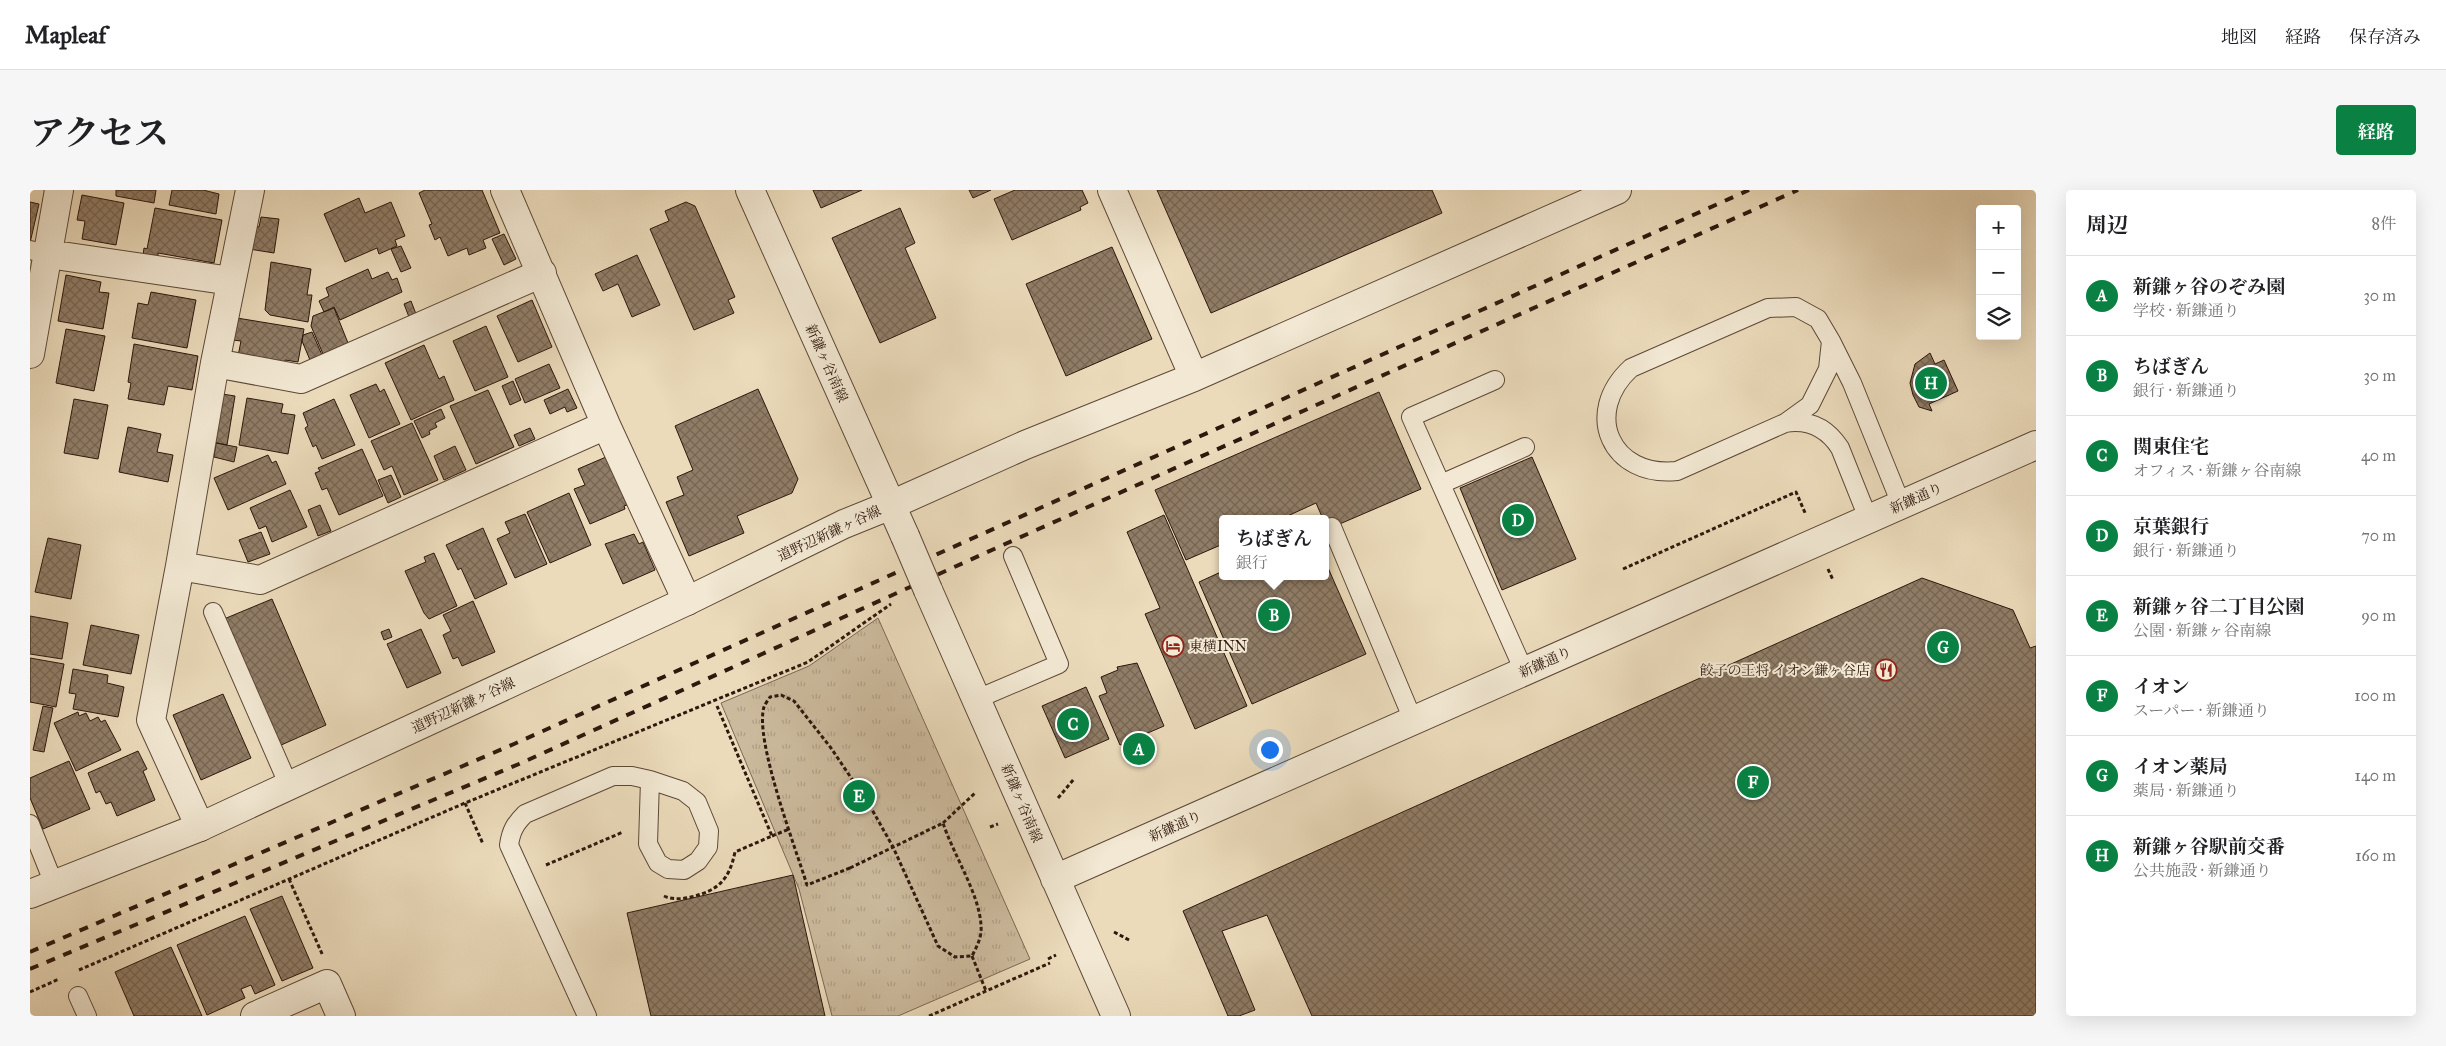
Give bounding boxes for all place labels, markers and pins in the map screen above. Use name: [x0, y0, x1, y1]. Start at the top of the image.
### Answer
pin: H: [1915, 364, 1947, 402]
pin: D: [1502, 501, 1534, 539]
pin: B: [1258, 596, 1290, 634]
pin: G: [1927, 628, 1959, 666]
hotel icon: 東横INN: [1161, 634, 1185, 658]
place label: 東横INN: [1189, 638, 1247, 655]
restaurant icon: 餃子の王将 イオン鎌ヶ谷店: [1874, 658, 1898, 682]
place label: 餃子の王将 イオン鎌ヶ谷店: [1699, 662, 1870, 679]
pin: C: [1057, 705, 1089, 743]
pin: A: [1123, 730, 1155, 768]
pin: F: [1737, 763, 1769, 801]
pin: E: [843, 777, 875, 815]

